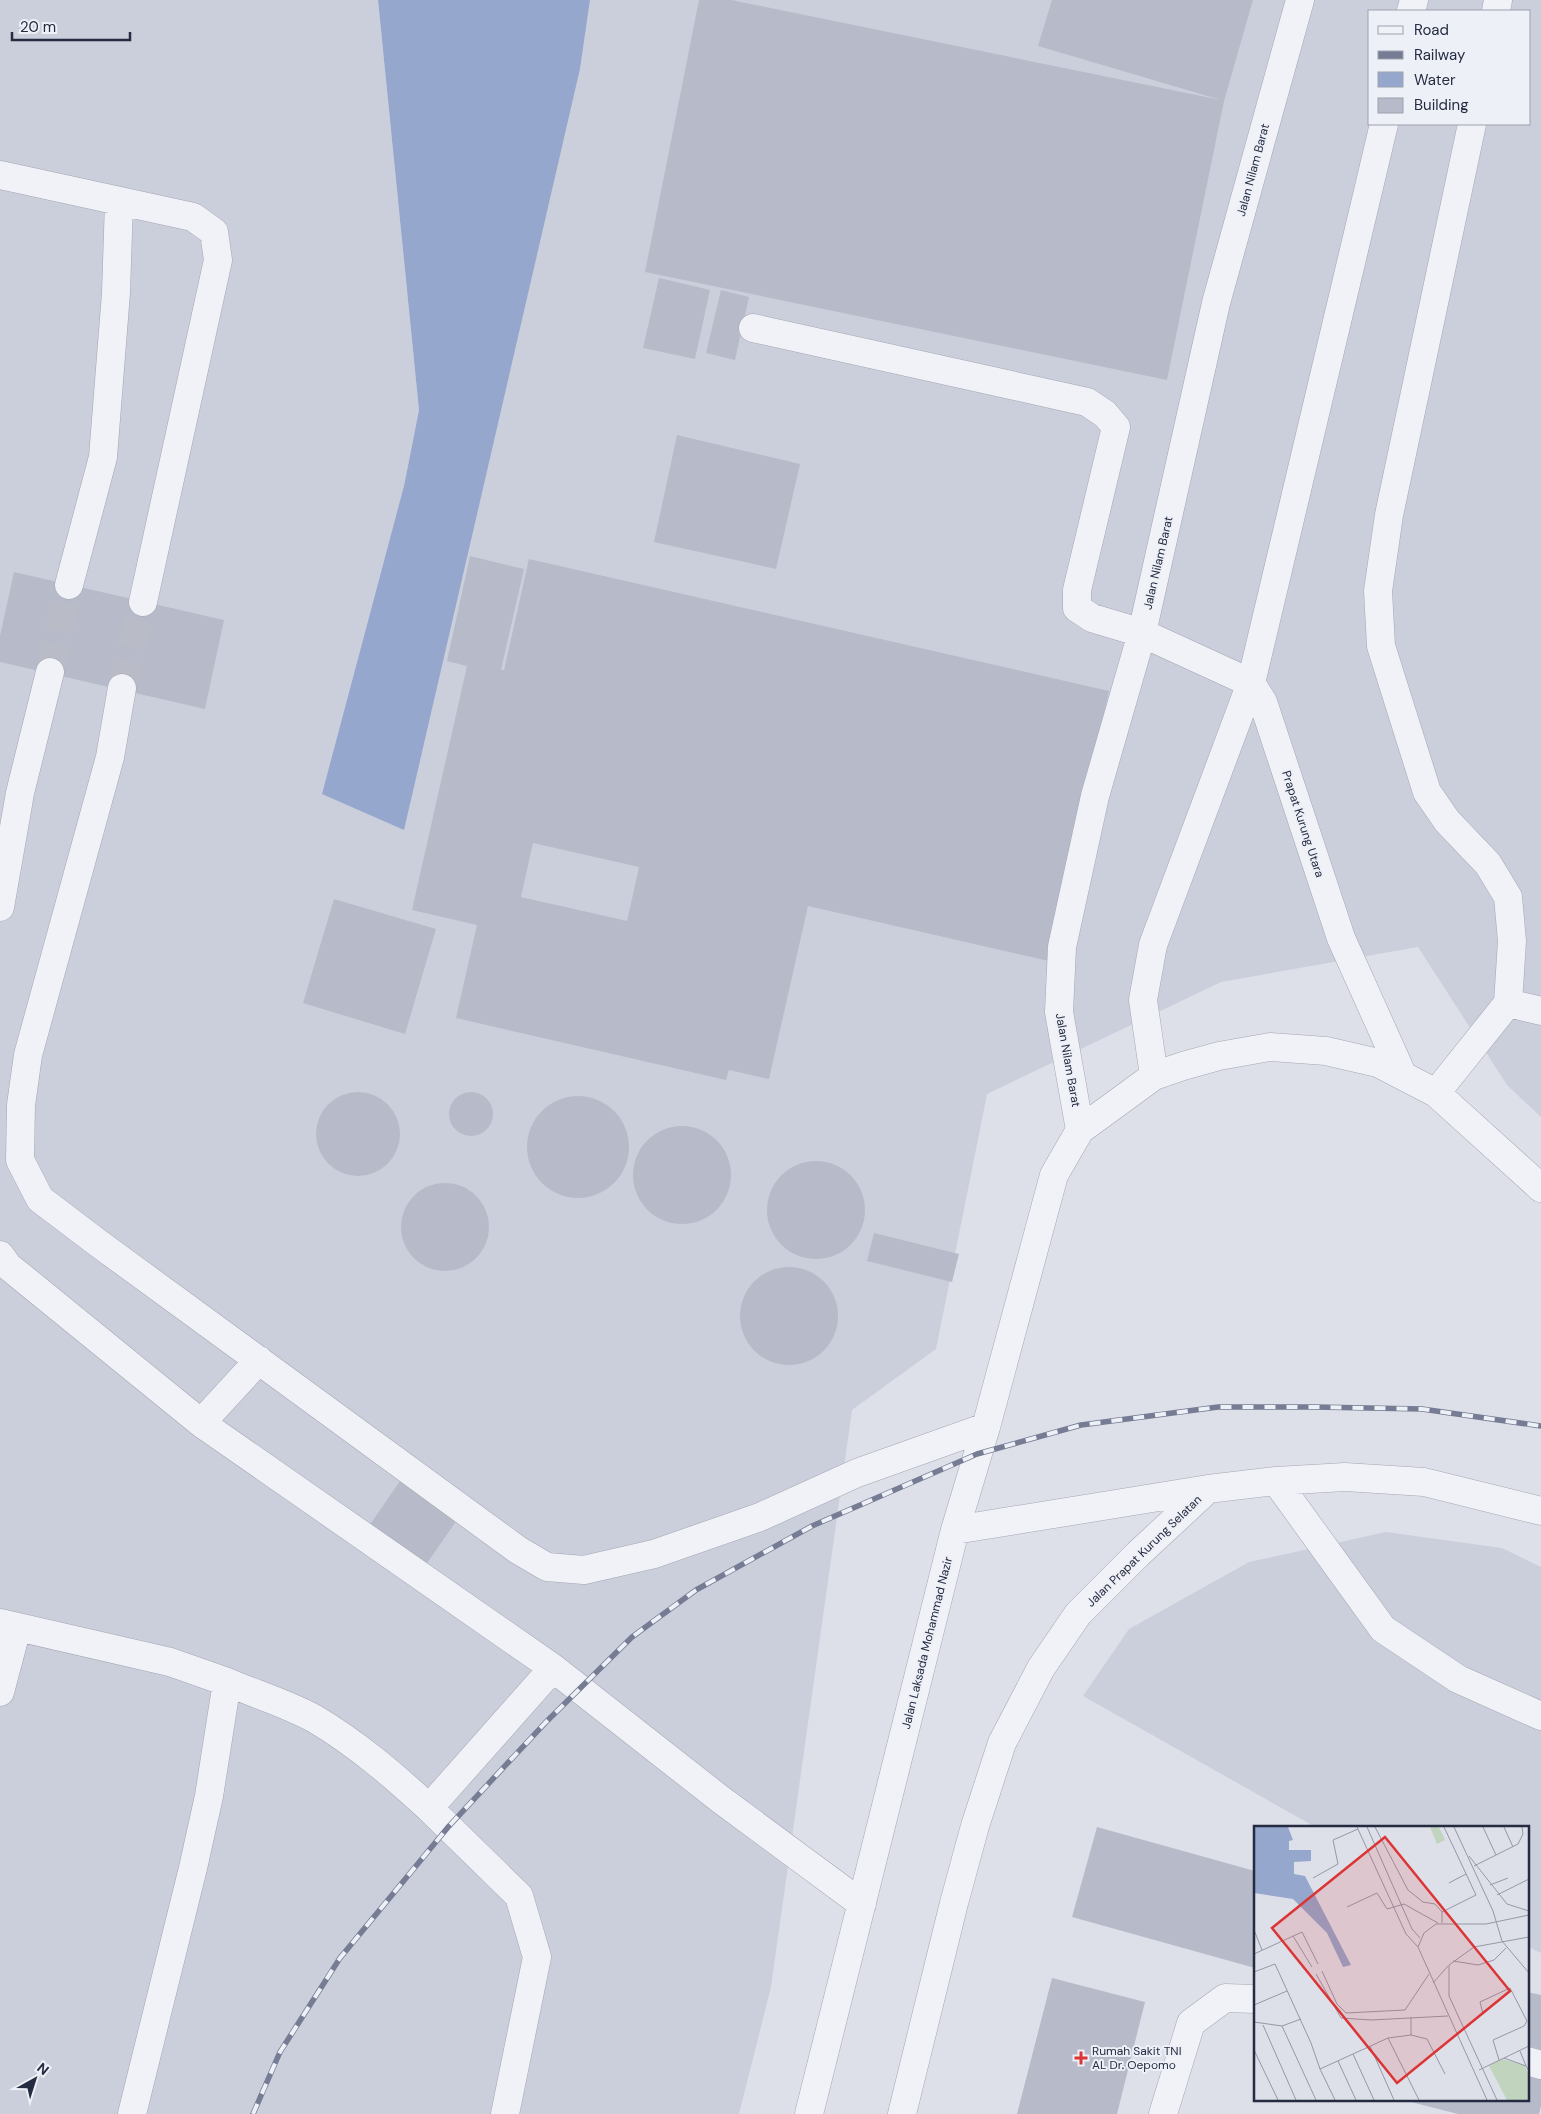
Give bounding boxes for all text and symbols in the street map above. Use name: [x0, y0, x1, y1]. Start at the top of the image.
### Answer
scale bar: [12, 10, 130, 42]
legend: [1368, 10, 1531, 125]
text: 20 m: [20, 17, 56, 37]
text: Road: [1414, 20, 1449, 40]
text: Railway: [1414, 45, 1466, 65]
text: Water: [1414, 70, 1456, 90]
text: Building: [1414, 95, 1469, 115]
street label: Jalan Nilam Barat: [1233, 122, 1273, 218]
street label: Jalan Nilam Barat: [1139, 514, 1177, 611]
street label: Prapat Kurung Utara: [1278, 768, 1328, 880]
street label: Jalan Nilam Barat: [1052, 1012, 1084, 1109]
street label: Jalan Prapat Kurung Selatan: [1083, 1492, 1205, 1610]
street label: Jalan Laksada Mohammad Nazir: [898, 1555, 956, 1731]
inset map: [1254, 1826, 1528, 2102]
place label: Rumah Sakit TNI AL Dr. Oepomo: [1092, 2043, 1181, 2073]
marker: Rumah Sakit TNI AL Dr. Oepomo: [1074, 2051, 1088, 2065]
north arrow: [10, 2054, 60, 2104]
text: N: [34, 2059, 53, 2079]

